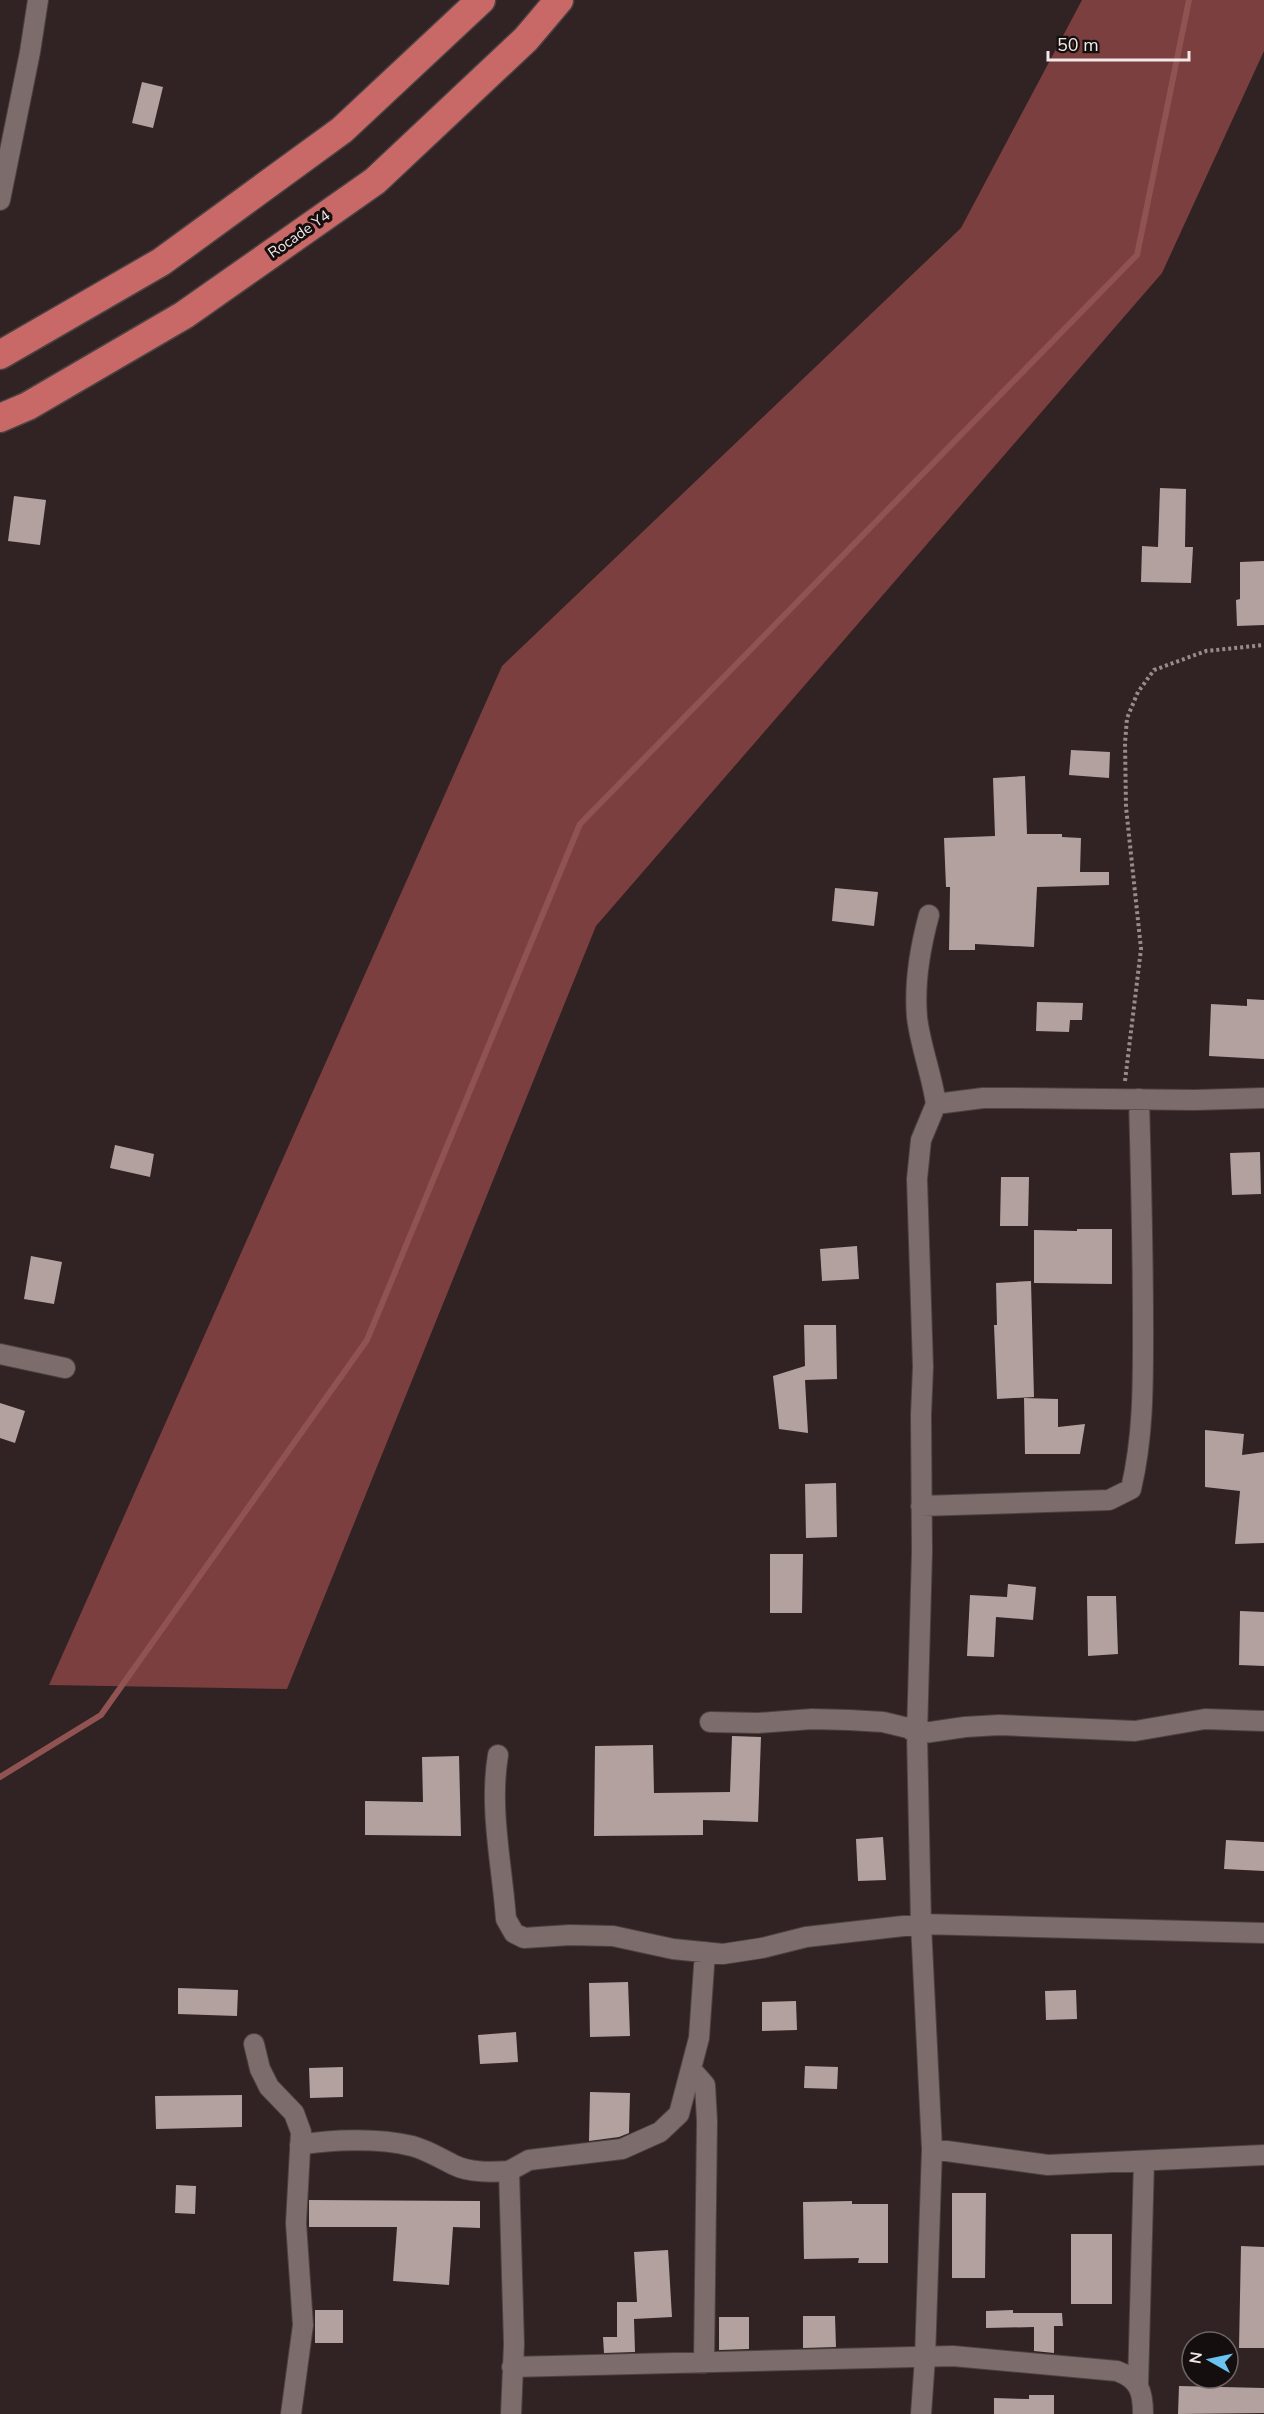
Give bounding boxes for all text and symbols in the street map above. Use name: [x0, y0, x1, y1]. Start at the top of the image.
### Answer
scale bar: [1048, 24, 1189, 62]
text: 50 m: [1057, 33, 1099, 57]
street label: Rocade Y4: [264, 205, 334, 263]
north arrow: [1180, 2330, 1240, 2390]
text: N: [1184, 2350, 1208, 2365]

